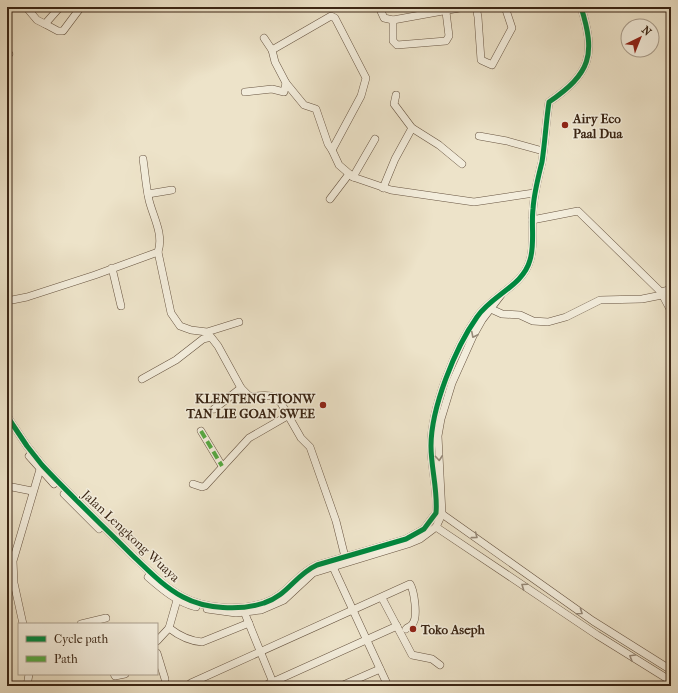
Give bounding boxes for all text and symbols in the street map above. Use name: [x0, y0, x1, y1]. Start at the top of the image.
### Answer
north arrow: [620, 18, 660, 58]
text: N: [639, 23, 654, 39]
place label: Airy Eco Paal Dua: [572, 111, 623, 141]
marker: Airy Eco Paal Dua: [560, 120, 570, 130]
one-way arrow: [471, 331, 479, 338]
place label: KLENTENG TIONW TAN LIE GOAN SWEE: [185, 391, 316, 421]
marker: KLENTENG TIONW TAN LIE GOAN SWEE: [318, 400, 328, 410]
one-way arrow: [435, 455, 444, 461]
street label: Jalan Lengkong Wuaya: [78, 486, 184, 586]
one-way arrow: [470, 531, 477, 538]
one-way arrow: [521, 583, 528, 591]
one-way arrow: [576, 607, 583, 615]
place label: Toko Aseph: [420, 622, 486, 638]
legend: [18, 623, 158, 675]
marker: Toko Aseph: [408, 624, 418, 634]
text: Cycle path: [54, 632, 109, 646]
text: Path: [54, 652, 78, 666]
one-way arrow: [630, 655, 637, 662]

